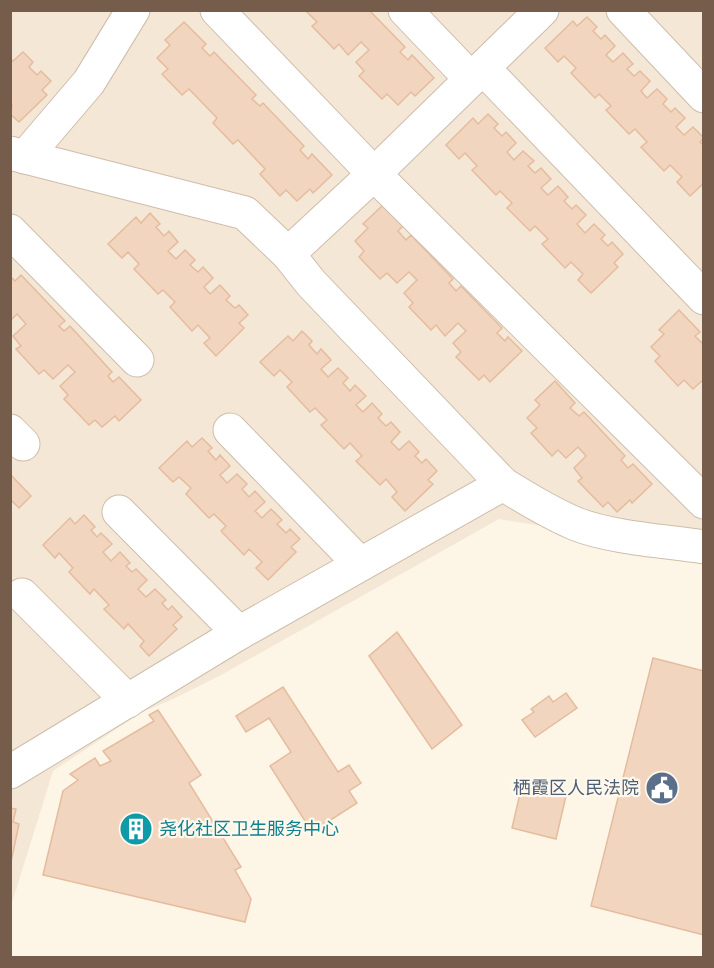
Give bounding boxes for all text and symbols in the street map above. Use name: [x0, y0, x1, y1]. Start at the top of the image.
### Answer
public building icon: 栖霞区人民法院: [644, 770, 680, 806]
place label: 栖霞区人民法院: [513, 777, 639, 799]
building icon: 尧化社区卫生服务中心: [118, 811, 154, 847]
place label: 尧化社区卫生服务中心: [159, 818, 339, 840]

